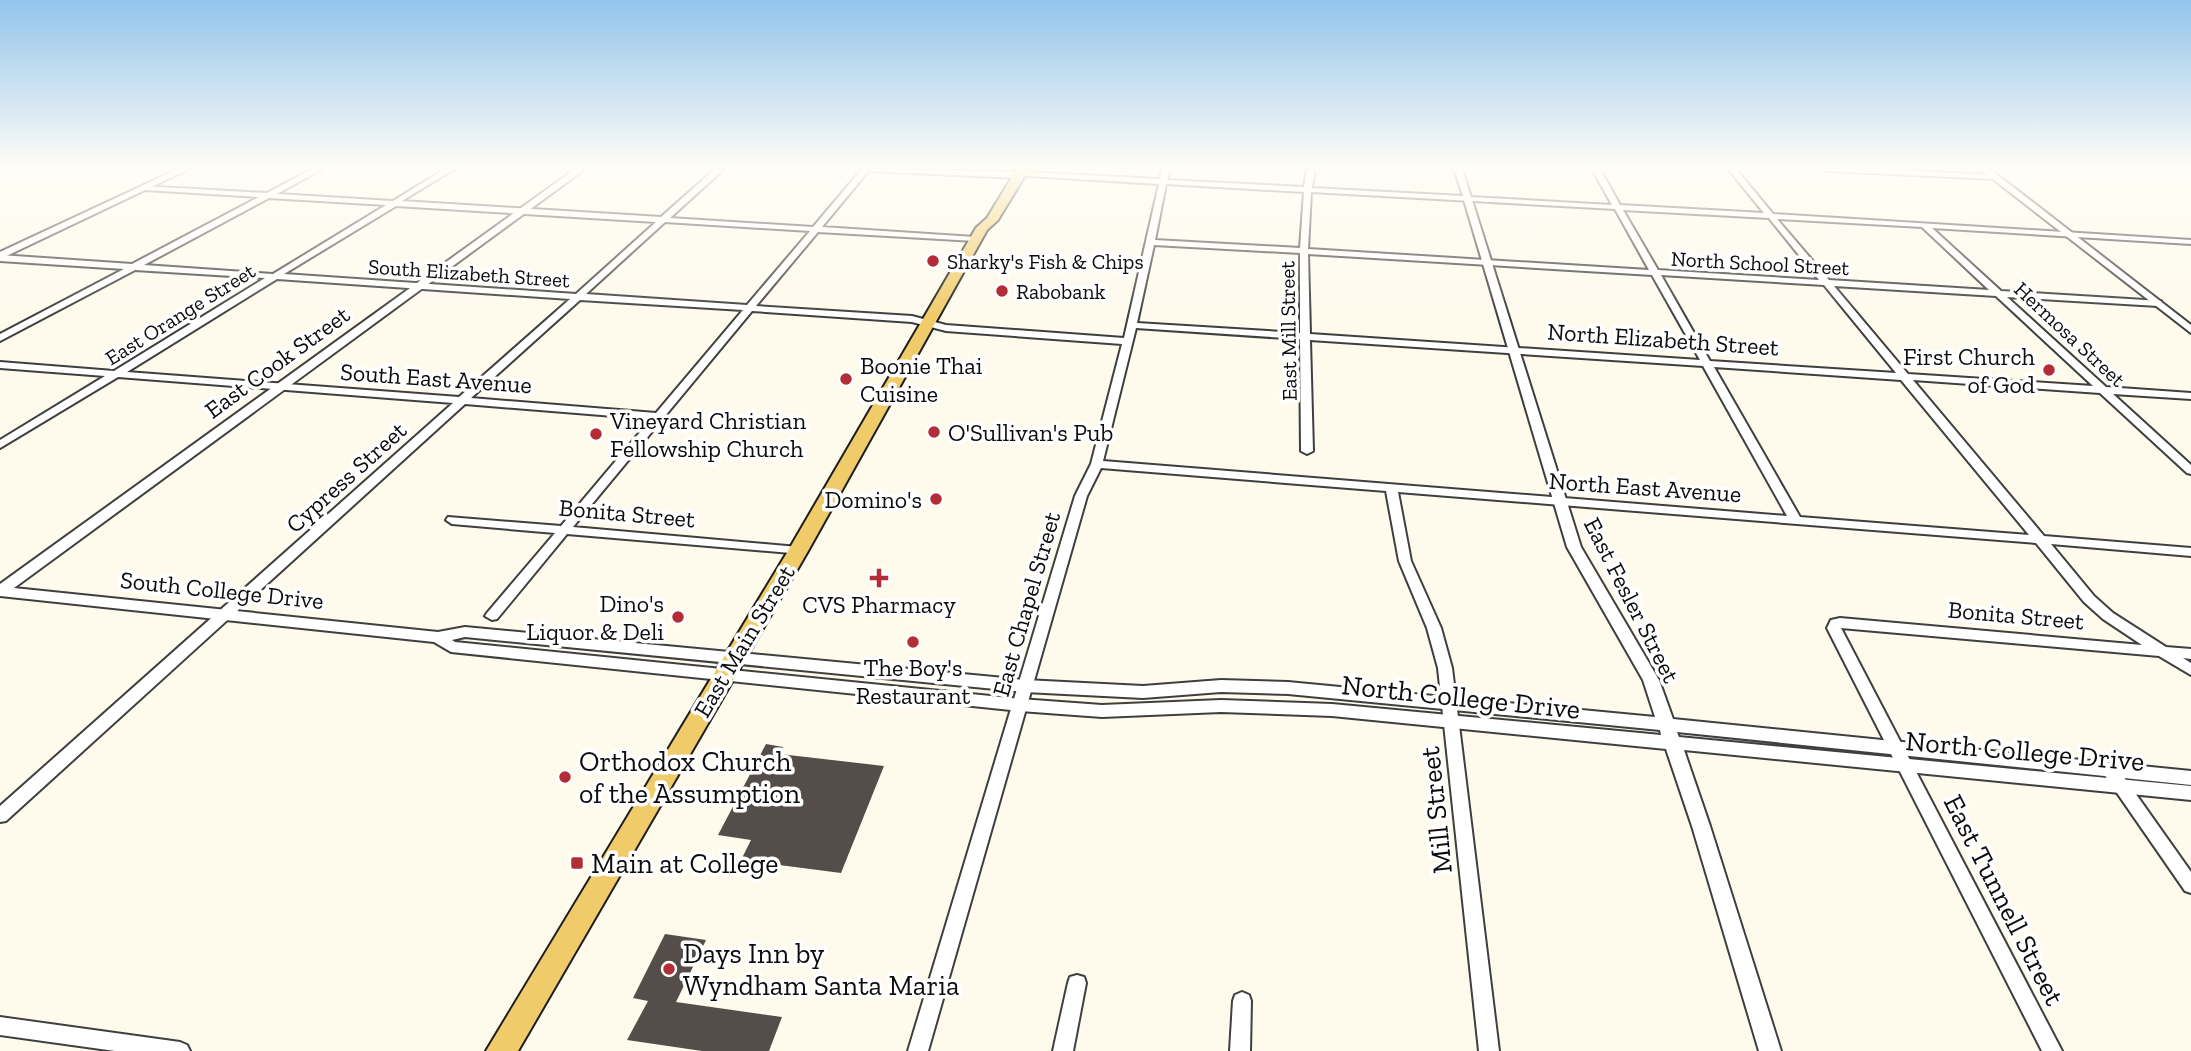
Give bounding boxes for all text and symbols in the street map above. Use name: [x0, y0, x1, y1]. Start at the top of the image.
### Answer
street label: North School Street: [1670, 246, 1850, 280]
place label: Sharky's Fish & Chips: [947, 249, 1144, 274]
street label: South Elizabeth Street: [367, 253, 571, 293]
marker: Sharky's Fish & Chips: [925, 253, 941, 269]
street label: East Orange Street: [100, 258, 260, 370]
street label: East Mill Street: [1274, 261, 1302, 401]
street label: Hermosa Street: [2009, 276, 2131, 392]
place label: Rabobank: [1016, 279, 1105, 304]
marker: Rabobank: [994, 283, 1010, 299]
street label: East Cook Street: [199, 300, 355, 424]
street label: North Elizabeth Street: [1546, 316, 1780, 362]
place label: First Church of God: [1903, 342, 2036, 399]
place label: Boonie Thai Cuisine: [860, 351, 983, 408]
street label: South East Avenue: [339, 357, 533, 399]
marker: First Church of God: [2041, 362, 2057, 378]
marker: Boonie Thai Cuisine: [838, 371, 854, 387]
place label: Vineyard Christian Fellowship Church: [609, 406, 806, 463]
street label: Cypress Street: [280, 415, 412, 539]
place label: O'Sullivan's Pub: [948, 418, 1113, 447]
marker: O'Sullivan's Pub: [926, 424, 942, 440]
marker: Vineyard Christian Fellowship Church: [588, 426, 604, 442]
street label: North East Avenue: [1548, 466, 1742, 508]
place label: Domino's: [824, 485, 922, 514]
marker: Domino's: [928, 491, 944, 507]
street label: Bonita Street: [558, 493, 696, 533]
street label: East Chapel Street: [986, 508, 1066, 700]
street label: East Fesler Street: [1578, 513, 1686, 687]
street label: East Main Street: [687, 560, 801, 722]
street label: South College Drive: [119, 565, 325, 615]
marker: CVS Pharmacy: [871, 570, 887, 586]
place label: Dino's Liquor & Deli: [526, 589, 664, 646]
place label: CVS Pharmacy: [802, 590, 956, 619]
street label: Bonita Street: [1947, 595, 2085, 635]
marker: Dino's Liquor & Deli: [670, 609, 686, 625]
marker: The Boy's Restaurant: [905, 634, 921, 650]
place label: The Boy's Restaurant: [856, 653, 970, 710]
street label: North College Drive: [1340, 668, 1582, 726]
street label: North College Drive: [1904, 724, 2146, 778]
street label: Mill Street: [1413, 744, 1459, 875]
place label: Orthodox Church of the Assumption: [579, 745, 800, 810]
marker: Orthodox Church of the Assumption: [557, 769, 573, 785]
street label: East Tunnell Street: [1937, 789, 2072, 1011]
place label: Main at College: [591, 847, 778, 880]
marker: Main at College: [569, 855, 585, 871]
place label: Days Inn by Wyndham Santa Maria: [683, 937, 960, 1002]
marker: Days Inn by Wyndham Santa Maria: [661, 961, 677, 977]

